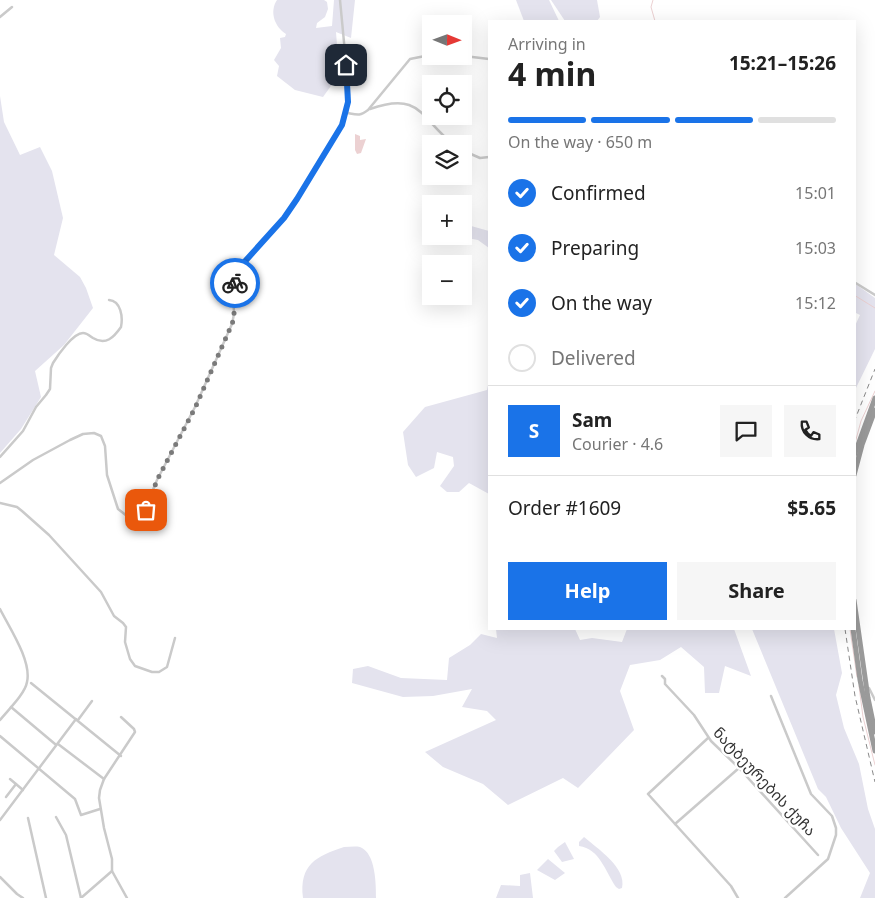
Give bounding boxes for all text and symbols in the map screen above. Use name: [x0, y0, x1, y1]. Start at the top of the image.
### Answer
north arrow: [422, 15, 472, 65]
map controls: [422, 15, 472, 305]
text: Arriving in: [508, 33, 586, 55]
pin: [325, 44, 367, 86]
text: 15:21–15:26: [729, 50, 836, 76]
icon: home: [332, 51, 360, 79]
text: 4 min: [508, 52, 596, 95]
button: locate: [422, 75, 472, 125]
text: On the way · 650 m: [508, 131, 652, 153]
button: layers: [422, 135, 472, 185]
icon: check: [508, 179, 536, 207]
text: Confirmed: [551, 180, 646, 206]
text: 15:01: [795, 182, 836, 204]
button: +: [422, 195, 472, 245]
icon: check: [508, 234, 536, 262]
text: Preparing: [551, 235, 639, 261]
text: 15:03: [795, 237, 836, 259]
button: −: [422, 255, 472, 305]
courier: [210, 258, 260, 308]
icon: bike: [221, 269, 249, 297]
icon: check: [508, 289, 536, 317]
text: On the way: [551, 290, 652, 316]
text: 15:12: [795, 292, 836, 314]
text: Delivered: [551, 345, 636, 371]
button: chat: [720, 405, 772, 457]
button: phone: [784, 405, 836, 457]
text: Sam: [572, 407, 612, 433]
text: S: [529, 418, 539, 444]
text: Courier · 4.6: [572, 433, 663, 455]
pin: [125, 489, 167, 531]
text: Order #1609: [508, 495, 621, 521]
text: $5.65: [787, 495, 836, 521]
icon: bag: [132, 496, 160, 524]
button: Help: [508, 562, 667, 620]
button: Share: [677, 562, 836, 620]
street label: ნატბეურების ქუჩა: [709, 722, 821, 840]

